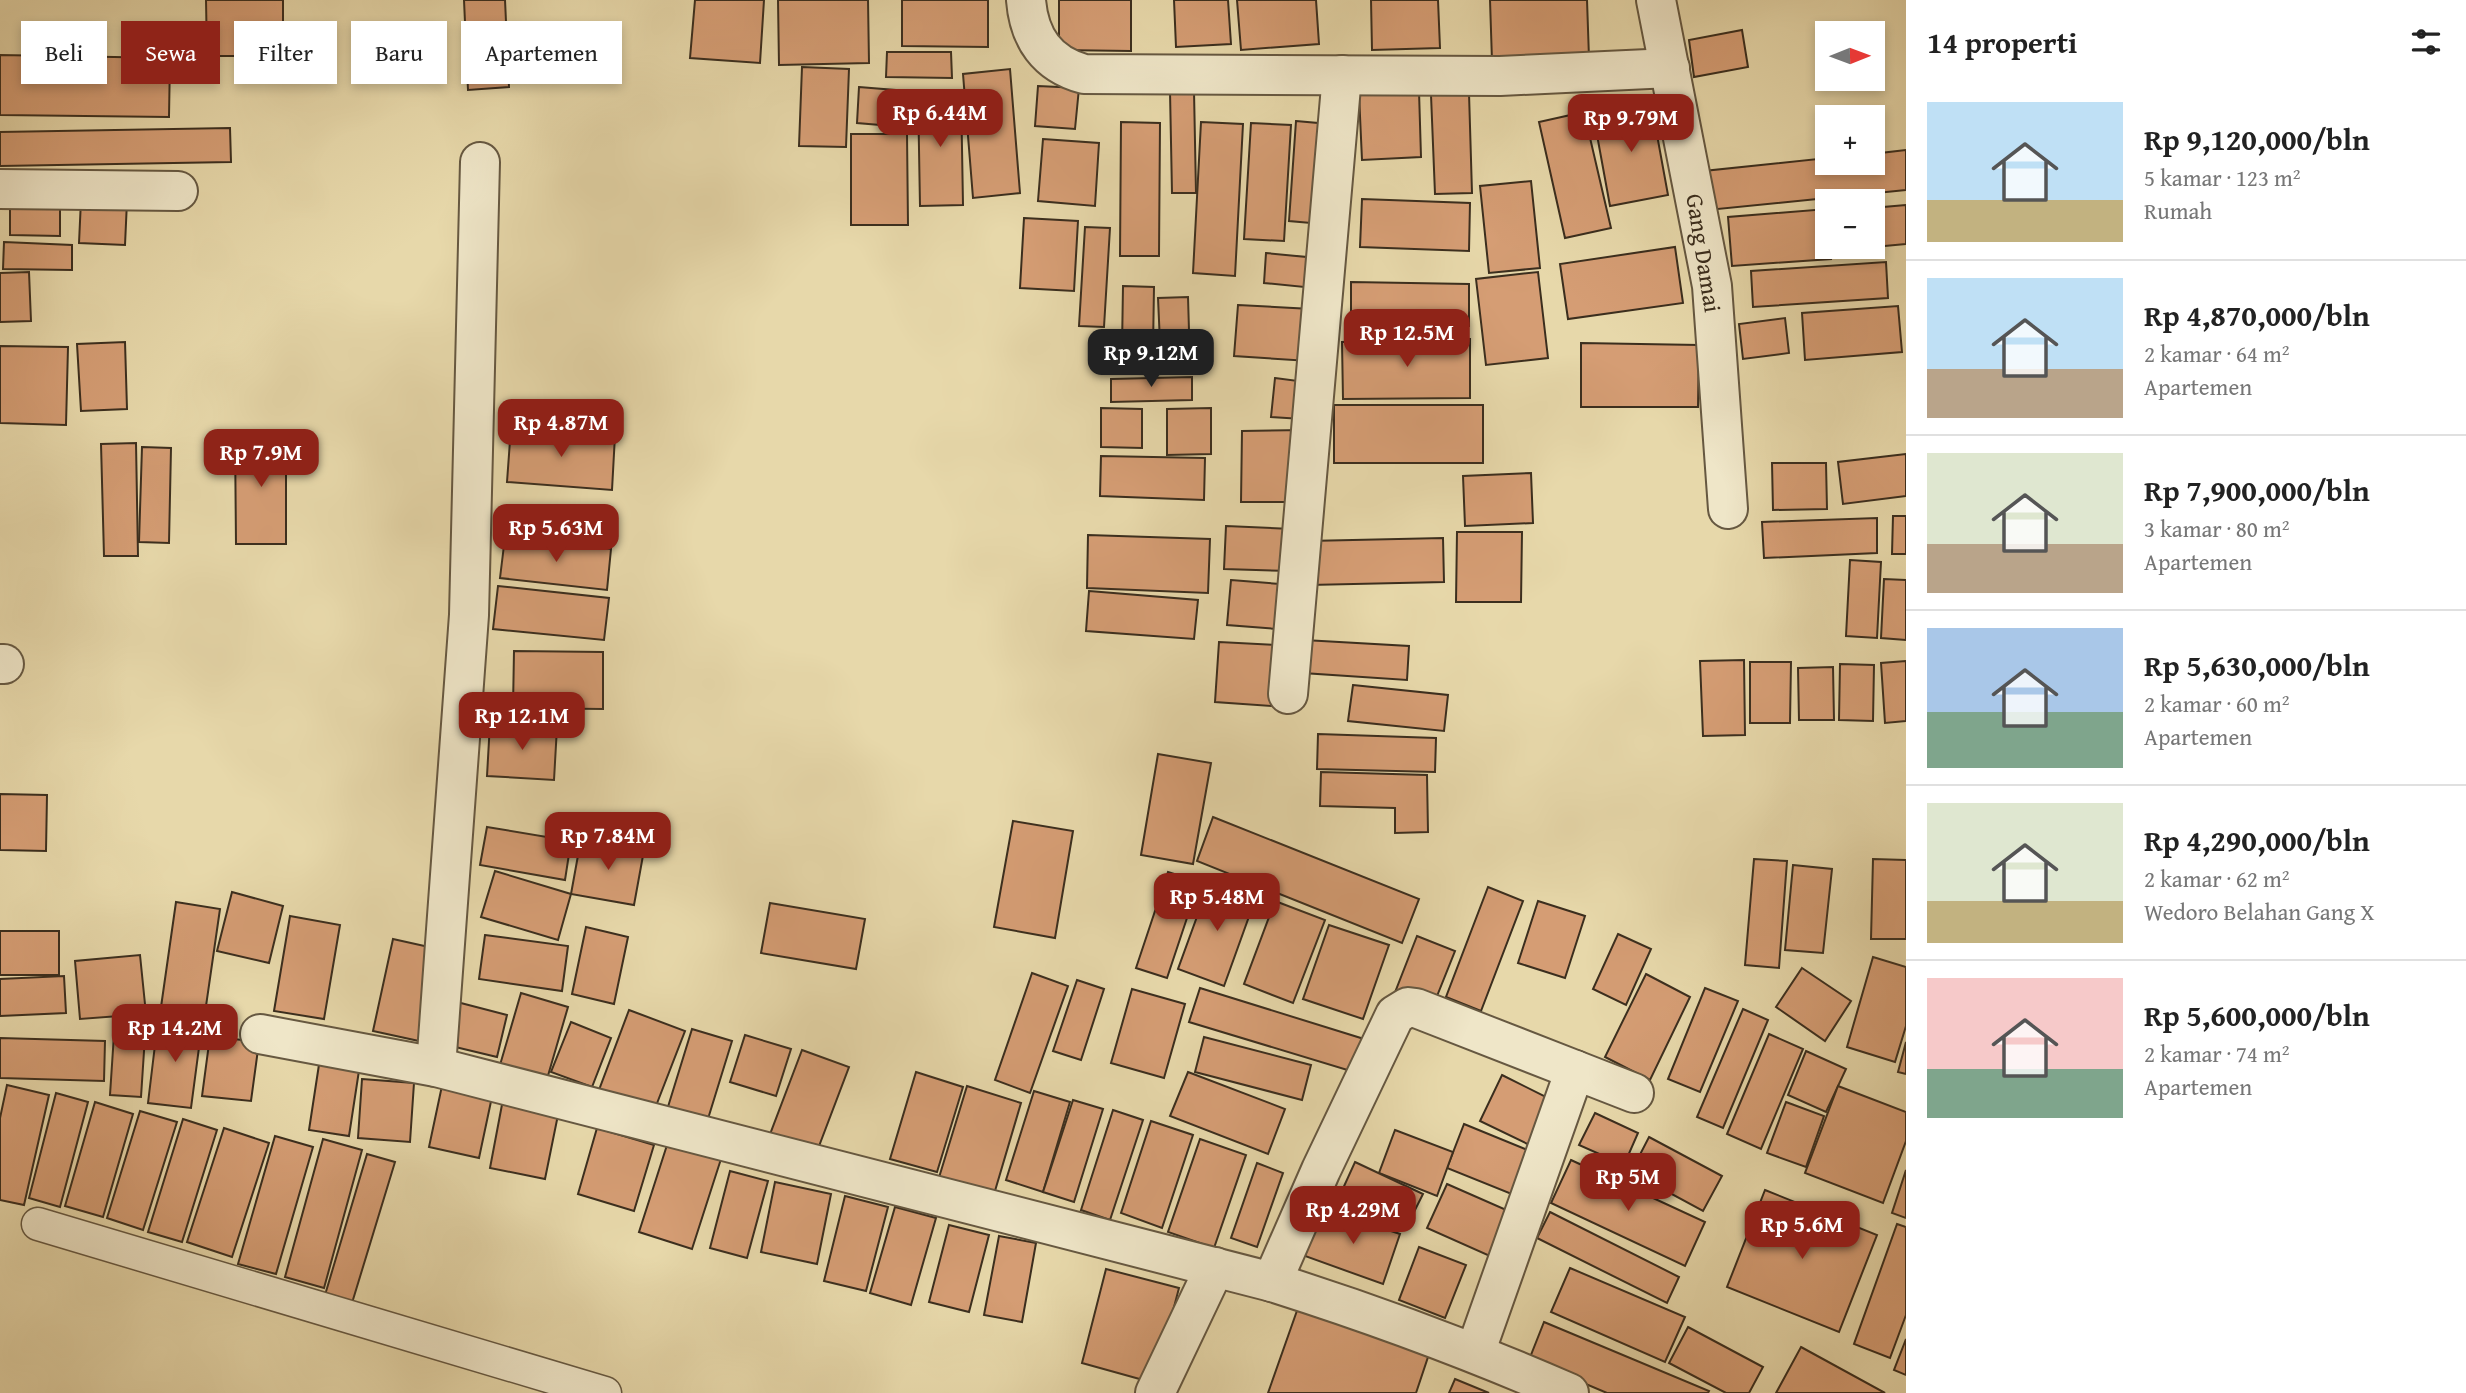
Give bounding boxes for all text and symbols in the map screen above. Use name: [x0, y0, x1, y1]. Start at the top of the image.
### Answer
text: 14 properti: [1927, 20, 2077, 64]
chip: Beli: [21, 21, 107, 84]
chip: Sewa: [121, 21, 220, 84]
chip: Filter: [234, 21, 337, 84]
chip: Baru: [351, 21, 447, 84]
chip: Apartemen: [461, 21, 622, 84]
north arrow: [1815, 21, 1885, 91]
map controls: [1815, 21, 1885, 259]
icon: filters: [2407, 23, 2445, 61]
pin: Rp 6.44M: [868, 90, 1012, 149]
pin: Rp 9.79M: [1559, 94, 1703, 154]
text: Rp 6.44M: [893, 95, 987, 128]
text: Rp 9.79M: [1584, 100, 1678, 133]
button: +: [1815, 105, 1885, 175]
text: Rp 9,120,000/bln: [2144, 117, 2370, 161]
icon: home: [1983, 130, 2067, 214]
text: 5 kamar · 123 m²: [2144, 161, 2301, 194]
button: −: [1815, 189, 1885, 259]
street label: Gang Damai: [1677, 191, 1731, 315]
text: Rumah: [2144, 194, 2212, 227]
text: Rp 4,870,000/bln: [2144, 293, 2370, 337]
icon: home: [1983, 306, 2067, 390]
pin: Rp 12.5M: [1335, 310, 1479, 369]
text: Rp 12.5M: [1360, 315, 1454, 348]
pin: Rp 9.12M: [1079, 330, 1223, 389]
text: Rp 9.12M: [1104, 335, 1198, 368]
text: 2 kamar · 64 m²: [2144, 337, 2290, 370]
text: Apartemen: [2144, 370, 2252, 403]
pin: Rp 4.87M: [489, 400, 633, 459]
text: Rp 4.87M: [514, 405, 608, 438]
pin: Rp 7.9M: [196, 430, 326, 489]
text: Rp 7.9M: [220, 435, 302, 468]
text: Rp 7,900,000/bln: [2144, 468, 2370, 512]
icon: home: [1983, 481, 2067, 565]
pin: Rp 5.63M: [484, 504, 628, 564]
text: Rp 5.63M: [509, 510, 603, 543]
text: 3 kamar · 80 m²: [2144, 512, 2290, 545]
text: Apartemen: [2144, 545, 2252, 578]
text: Rp 5,630,000/bln: [2144, 643, 2370, 687]
icon: home: [1983, 656, 2067, 740]
text: 2 kamar · 60 m²: [2144, 687, 2290, 720]
pin: Rp 12.1M: [450, 692, 594, 752]
text: Rp 12.1M: [475, 698, 569, 731]
text: Apartemen: [2144, 720, 2252, 753]
pin: Rp 7.84M: [536, 812, 680, 872]
text: Rp 7.84M: [561, 818, 655, 851]
text: Rp 4,290,000/bln: [2144, 818, 2370, 862]
icon: home: [1983, 831, 2067, 915]
text: 2 kamar · 62 m²: [2144, 862, 2290, 895]
pin: Rp 5.48M: [1145, 874, 1289, 933]
text: Rp 5.48M: [1170, 879, 1264, 912]
text: Wedoro Belahan Gang X: [2144, 895, 2374, 928]
text: Rp 5,600,000/bln: [2144, 993, 2370, 1037]
pin: Rp 14.2M: [103, 1004, 247, 1064]
icon: home: [1983, 1006, 2067, 1090]
text: Rp 14.2M: [128, 1010, 222, 1043]
text: 2 kamar · 74 m²: [2144, 1037, 2290, 1070]
text: Apartemen: [2144, 1070, 2252, 1103]
pin: Rp 5M: [1579, 1154, 1677, 1213]
text: Rp 5M: [1596, 1159, 1660, 1192]
pin: Rp 4.29M: [1281, 1186, 1425, 1246]
text: Rp 4.29M: [1306, 1192, 1400, 1225]
pin: Rp 5.6M: [1737, 1202, 1867, 1261]
text: Rp 5.6M: [1761, 1207, 1843, 1240]

